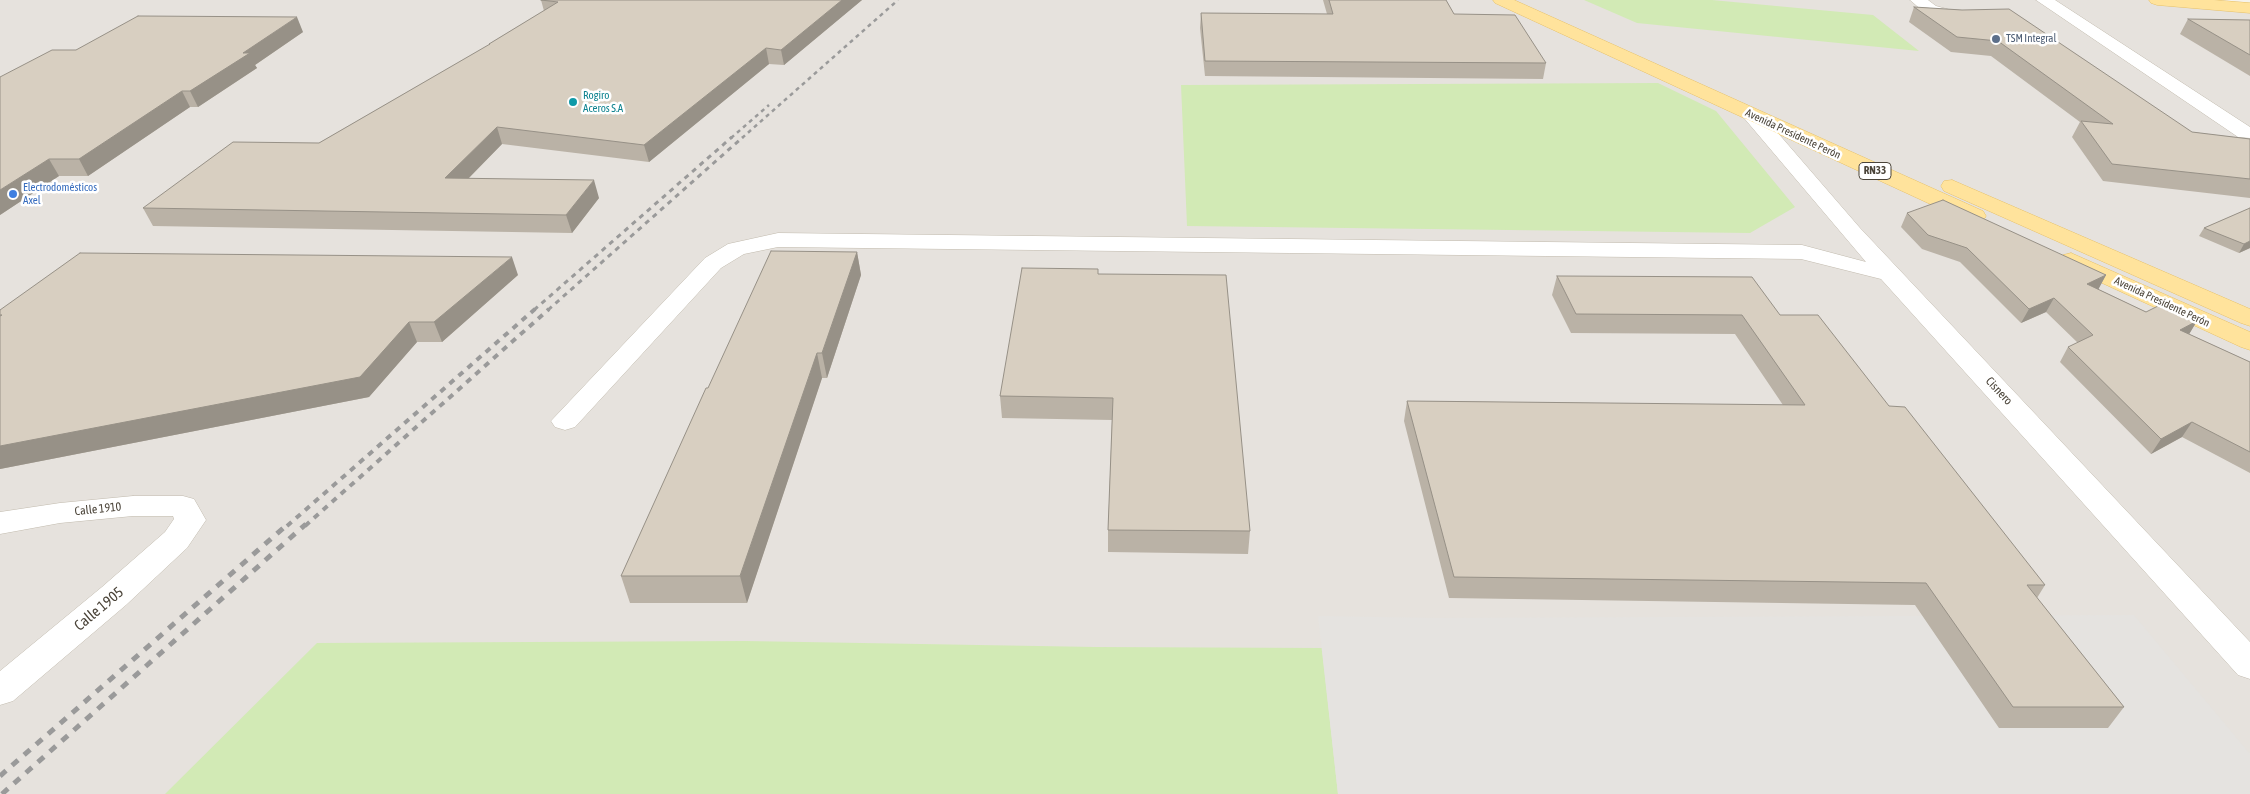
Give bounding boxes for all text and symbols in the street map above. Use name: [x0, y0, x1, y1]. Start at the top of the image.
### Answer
place label: TSM Integral: [2006, 32, 2056, 46]
marker: TSM Integral: [1990, 33, 2002, 45]
place label: Rogiro Aceros S.A: [583, 89, 623, 115]
marker: Rogiro Aceros S.A: [567, 96, 579, 108]
street label: Avenida Presidente Perón: [1743, 106, 1843, 162]
road number: RN33: [1859, 162, 1891, 180]
place label: Electrodomésticos Axel: [23, 181, 97, 207]
marker: Electrodomésticos Axel: [7, 188, 19, 200]
street label: Avenida Presidente Perón: [2112, 274, 2212, 330]
street label: Cisnero: [1983, 374, 2015, 408]
street label: Calle 1910: [74, 499, 122, 519]
street label: Calle 1905: [71, 583, 127, 635]

